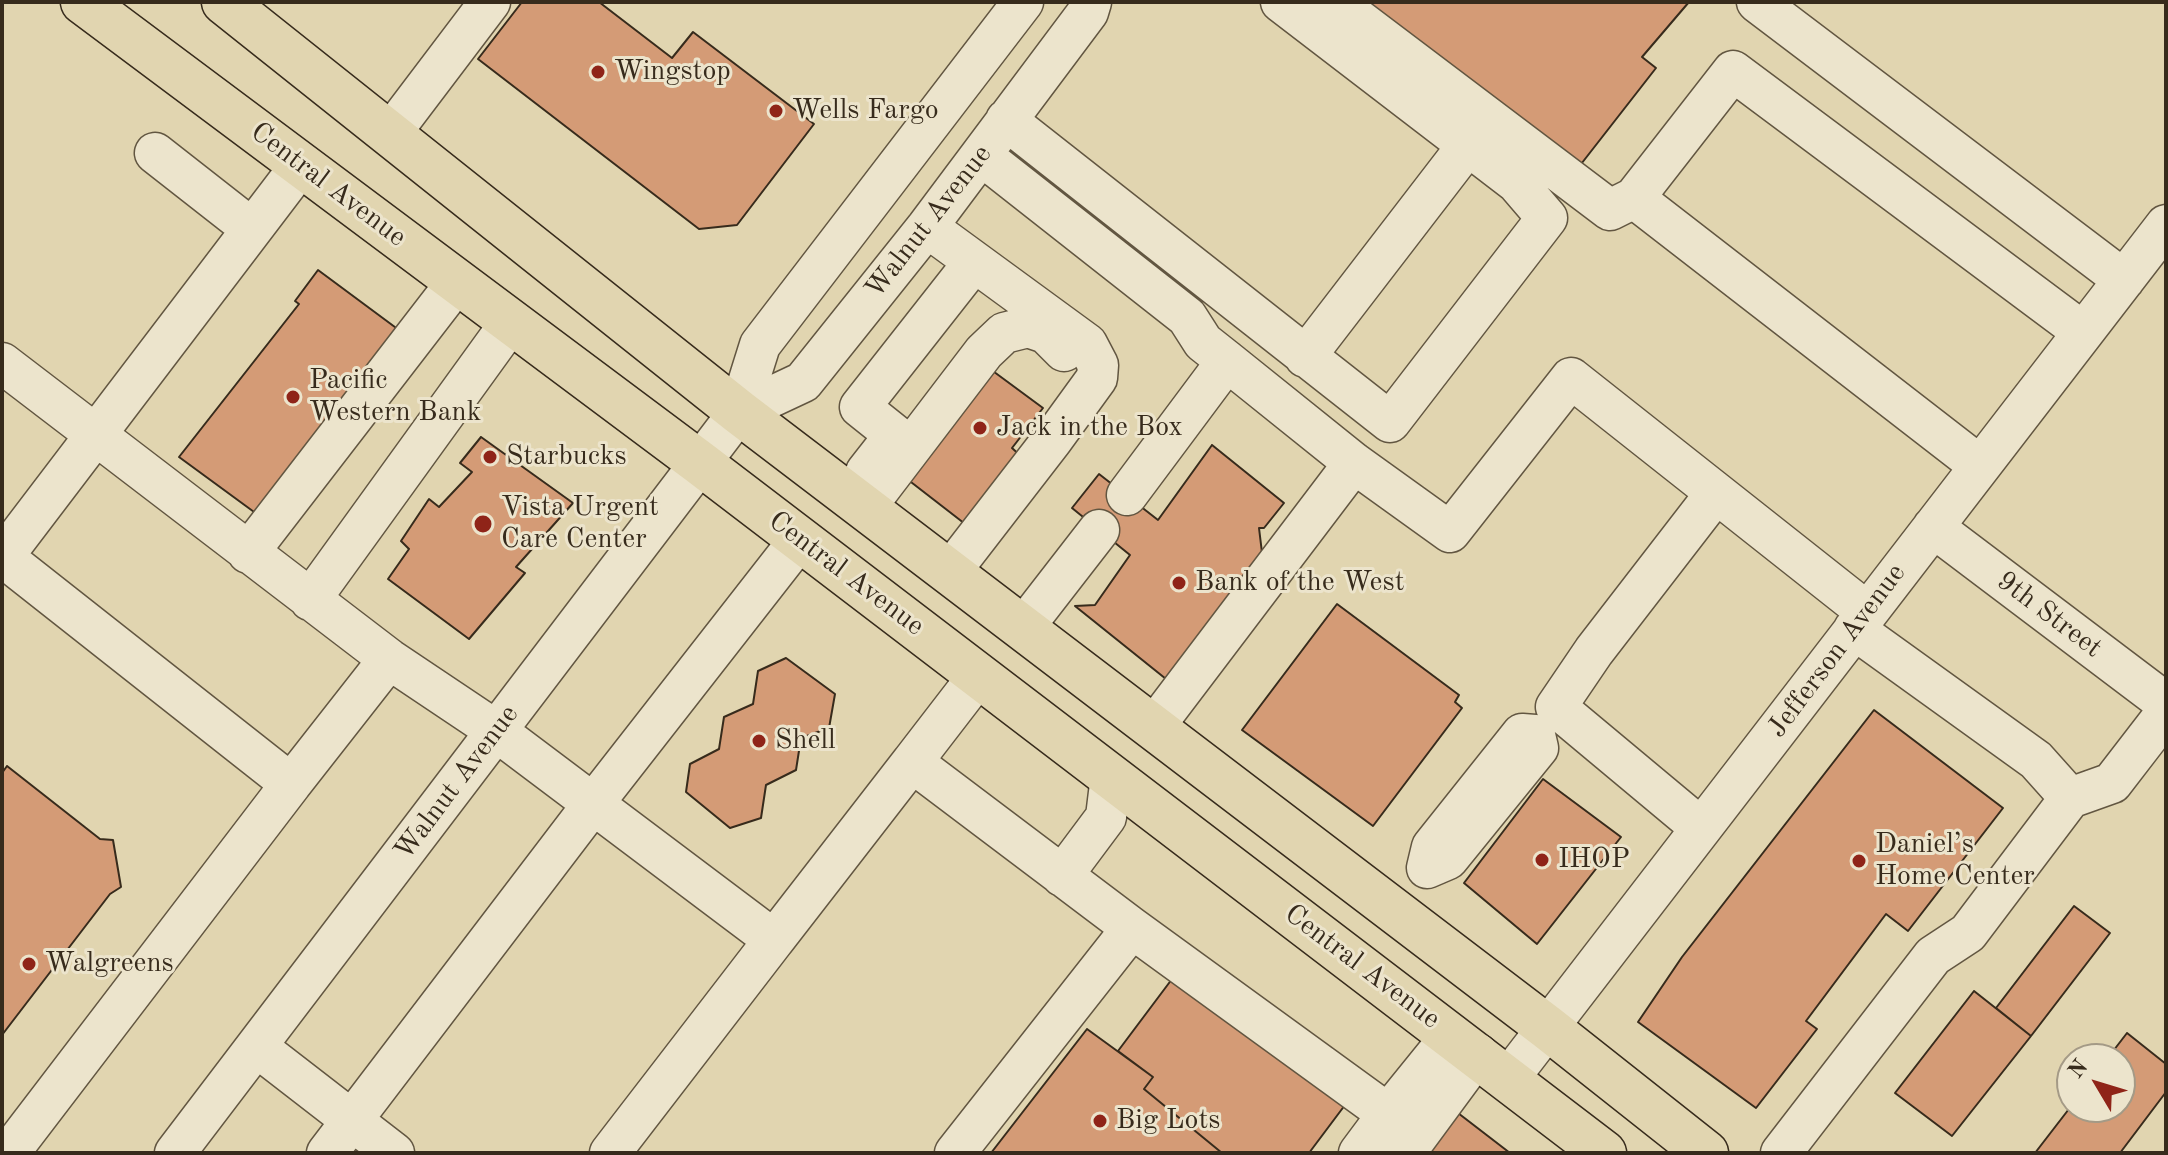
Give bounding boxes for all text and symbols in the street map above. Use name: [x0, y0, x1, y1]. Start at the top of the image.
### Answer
place label: Wingstop: [614, 55, 731, 89]
marker: Wingstop: [589, 63, 607, 81]
place label: Wells Fargo: [792, 94, 939, 128]
marker: Wells Fargo: [767, 102, 785, 120]
street label: Central Avenue: [244, 116, 412, 254]
street label: Walnut Avenue: [859, 138, 999, 306]
place label: Pacific Western Bank: [309, 364, 481, 430]
marker: Pacific Western Bank: [284, 388, 302, 406]
place label: Jack in the Box: [996, 411, 1183, 445]
marker: Jack in the Box: [971, 419, 989, 437]
place label: Starbucks: [506, 440, 627, 474]
marker: Starbucks: [481, 448, 499, 466]
place label: Vista Urgent Care Center: [501, 491, 659, 557]
street label: Central Avenue: [762, 505, 930, 643]
marker: Vista Urgent Care Center: [472, 513, 494, 535]
street label: Jefferson Avenue: [1761, 558, 1913, 744]
street label: 9th Street: [1990, 564, 2108, 666]
place label: Bank of the West: [1195, 566, 1404, 600]
marker: Bank of the West: [1170, 574, 1188, 592]
street label: Walnut Avenue: [388, 699, 526, 867]
place label: Shell: [775, 724, 836, 758]
marker: Shell: [750, 732, 768, 750]
place label: Daniel’s Home Center: [1875, 828, 2035, 894]
place label: IHOP: [1558, 843, 1630, 877]
marker: IHOP: [1533, 851, 1551, 869]
marker: Daniel’s Home Center: [1850, 852, 1868, 870]
street label: Central Avenue: [1278, 898, 1446, 1036]
place label: Walgreens: [45, 947, 174, 981]
marker: Walgreens: [20, 955, 38, 973]
north arrow: [2056, 1043, 2136, 1123]
text: N: [2065, 1056, 2093, 1083]
place label: Big Lots: [1116, 1104, 1220, 1138]
marker: Big Lots: [1091, 1112, 1109, 1130]

